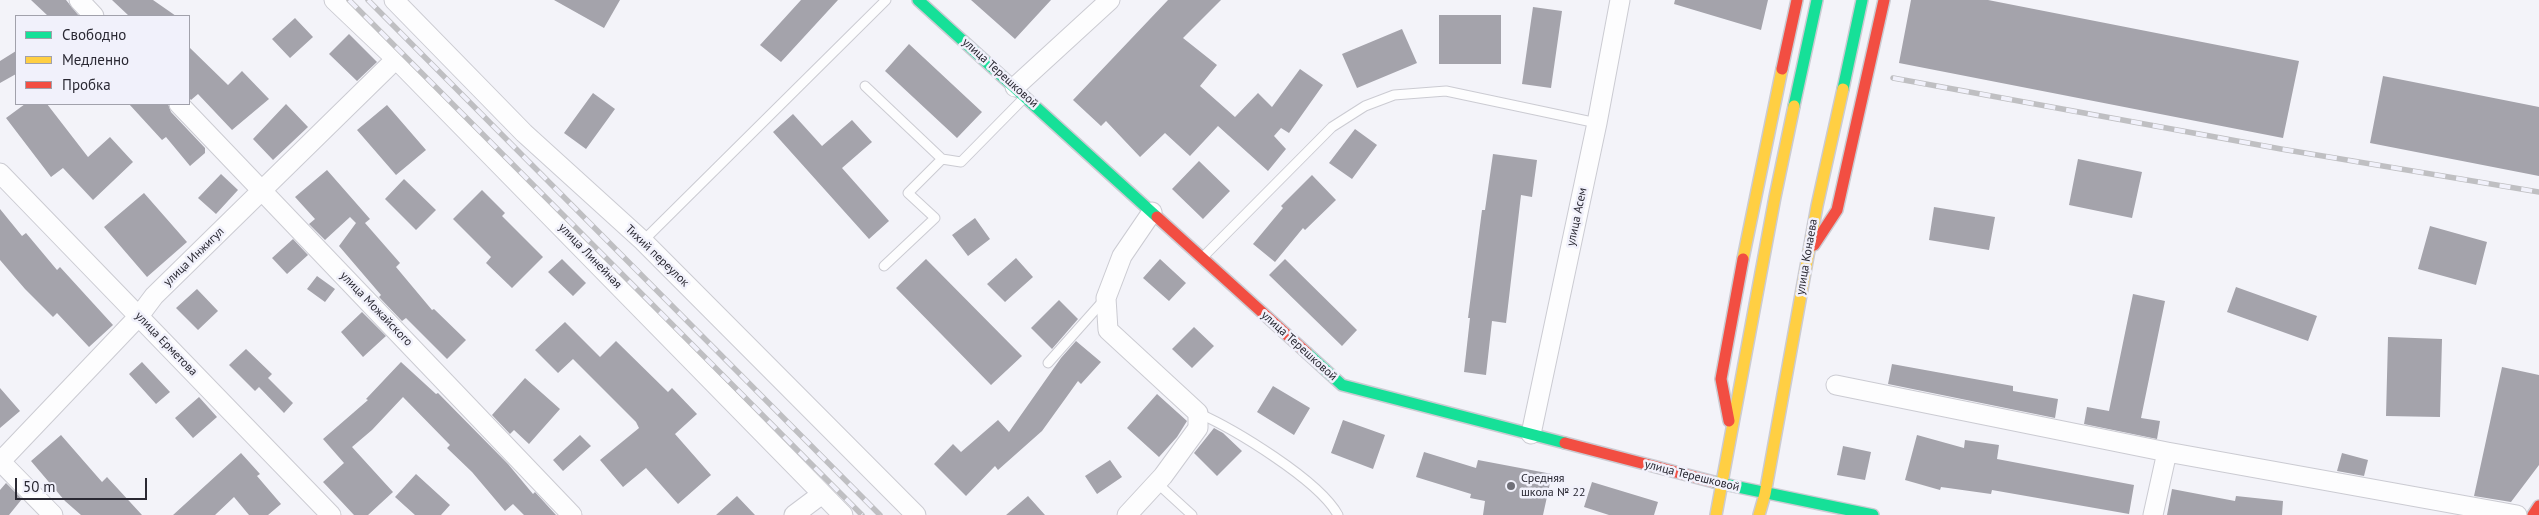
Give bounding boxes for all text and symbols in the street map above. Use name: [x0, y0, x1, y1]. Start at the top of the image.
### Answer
legend: [15, 15, 190, 105]
text: Свободно: [62, 25, 126, 44]
street label: улица Терешковой: [959, 35, 1041, 111]
text: Медленно: [62, 50, 129, 69]
text: Пробка: [62, 75, 111, 94]
street label: улица Асем: [1564, 186, 1590, 248]
street label: улица Конаева: [1793, 218, 1821, 296]
street label: улица Линейная: [555, 220, 625, 292]
street label: Тихий переулок: [622, 222, 692, 290]
street label: улица Инжигул: [161, 224, 227, 290]
street label: улица Можайского: [337, 269, 415, 349]
street label: улица Терешковой: [1258, 308, 1340, 384]
street label: улица Ерметова: [132, 309, 200, 379]
street label: улица Терешковой: [1643, 457, 1741, 495]
scale bar: [18, 468, 150, 500]
place label: Средняя школа № 22: [1521, 472, 1586, 500]
text: 50 m: [23, 477, 56, 496]
marker: Средняя школа № 22: [1505, 480, 1517, 492]

